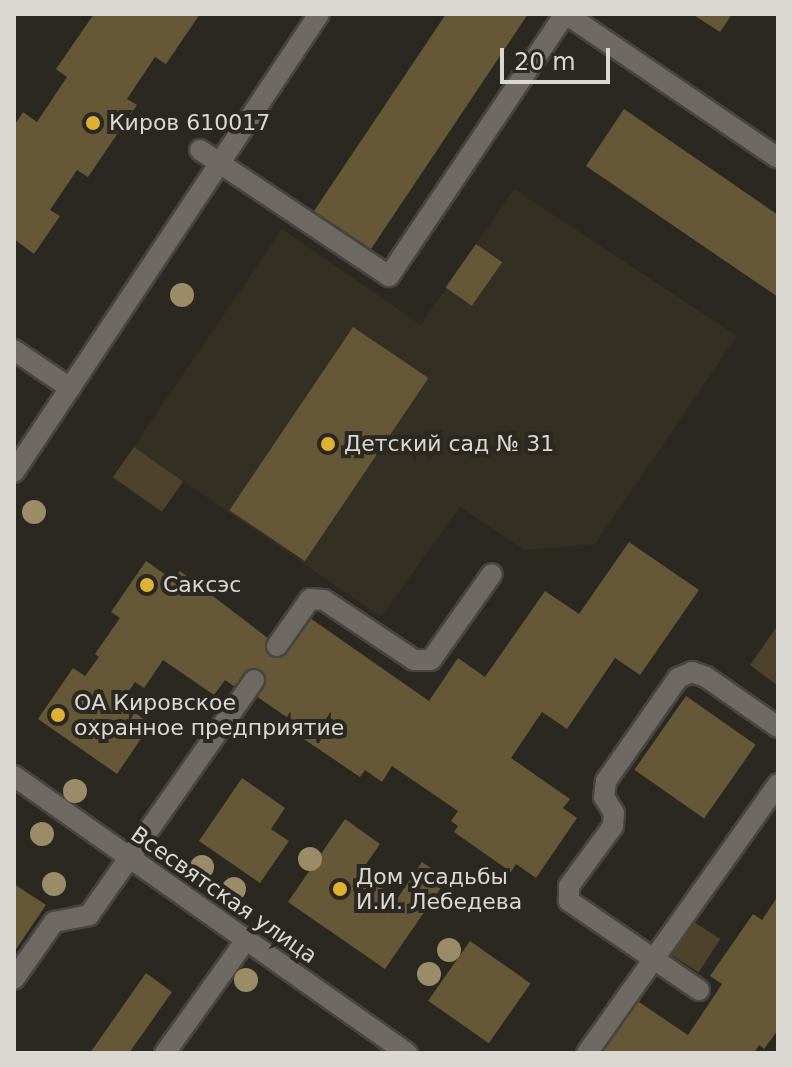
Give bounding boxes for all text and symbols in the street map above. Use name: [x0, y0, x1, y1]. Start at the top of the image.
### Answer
scale bar: [504, 32, 614, 82]
text: 20 m: [514, 48, 576, 76]
place label: Киров 610017: [109, 110, 270, 136]
marker: Киров 610017: [84, 114, 102, 132]
place label: Детский сад № 31: [344, 431, 554, 457]
marker: Детский сад № 31: [319, 435, 337, 453]
place label: Саксэс: [163, 572, 241, 598]
marker: Саксэс: [138, 576, 156, 594]
place label: ОА Кировское охранное предприятие: [74, 689, 344, 740]
marker: ОА Кировское охранное предприятие: [49, 706, 67, 724]
street label: Всесвятская улица: [126, 821, 322, 969]
place label: Дом усадьбы И.И. Лебедева: [356, 863, 522, 914]
marker: Дом усадьбы И.И. Лебедева: [331, 880, 349, 898]

